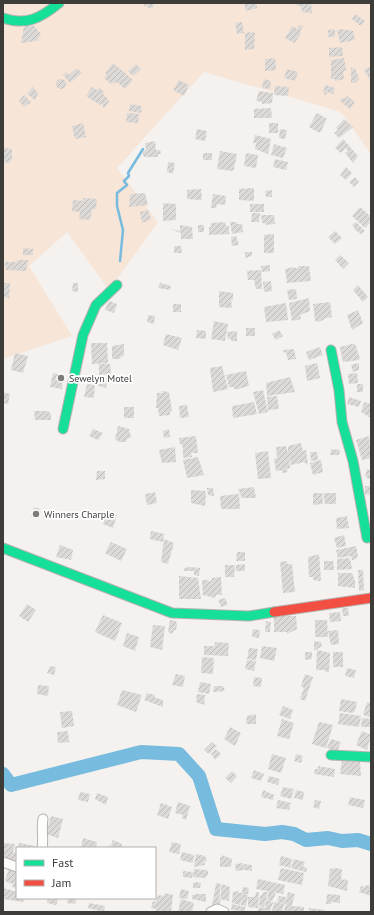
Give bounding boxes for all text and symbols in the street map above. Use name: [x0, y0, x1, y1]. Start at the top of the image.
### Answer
place label: Sewelyn Motel: [69, 372, 132, 385]
marker: Sewelyn Motel: [56, 373, 66, 383]
place label: Winners Charple: [44, 508, 114, 521]
marker: Winners Charple: [31, 509, 41, 519]
legend: [16, 847, 156, 899]
text: Fast: [52, 855, 73, 870]
text: Jam: [51, 875, 71, 890]

